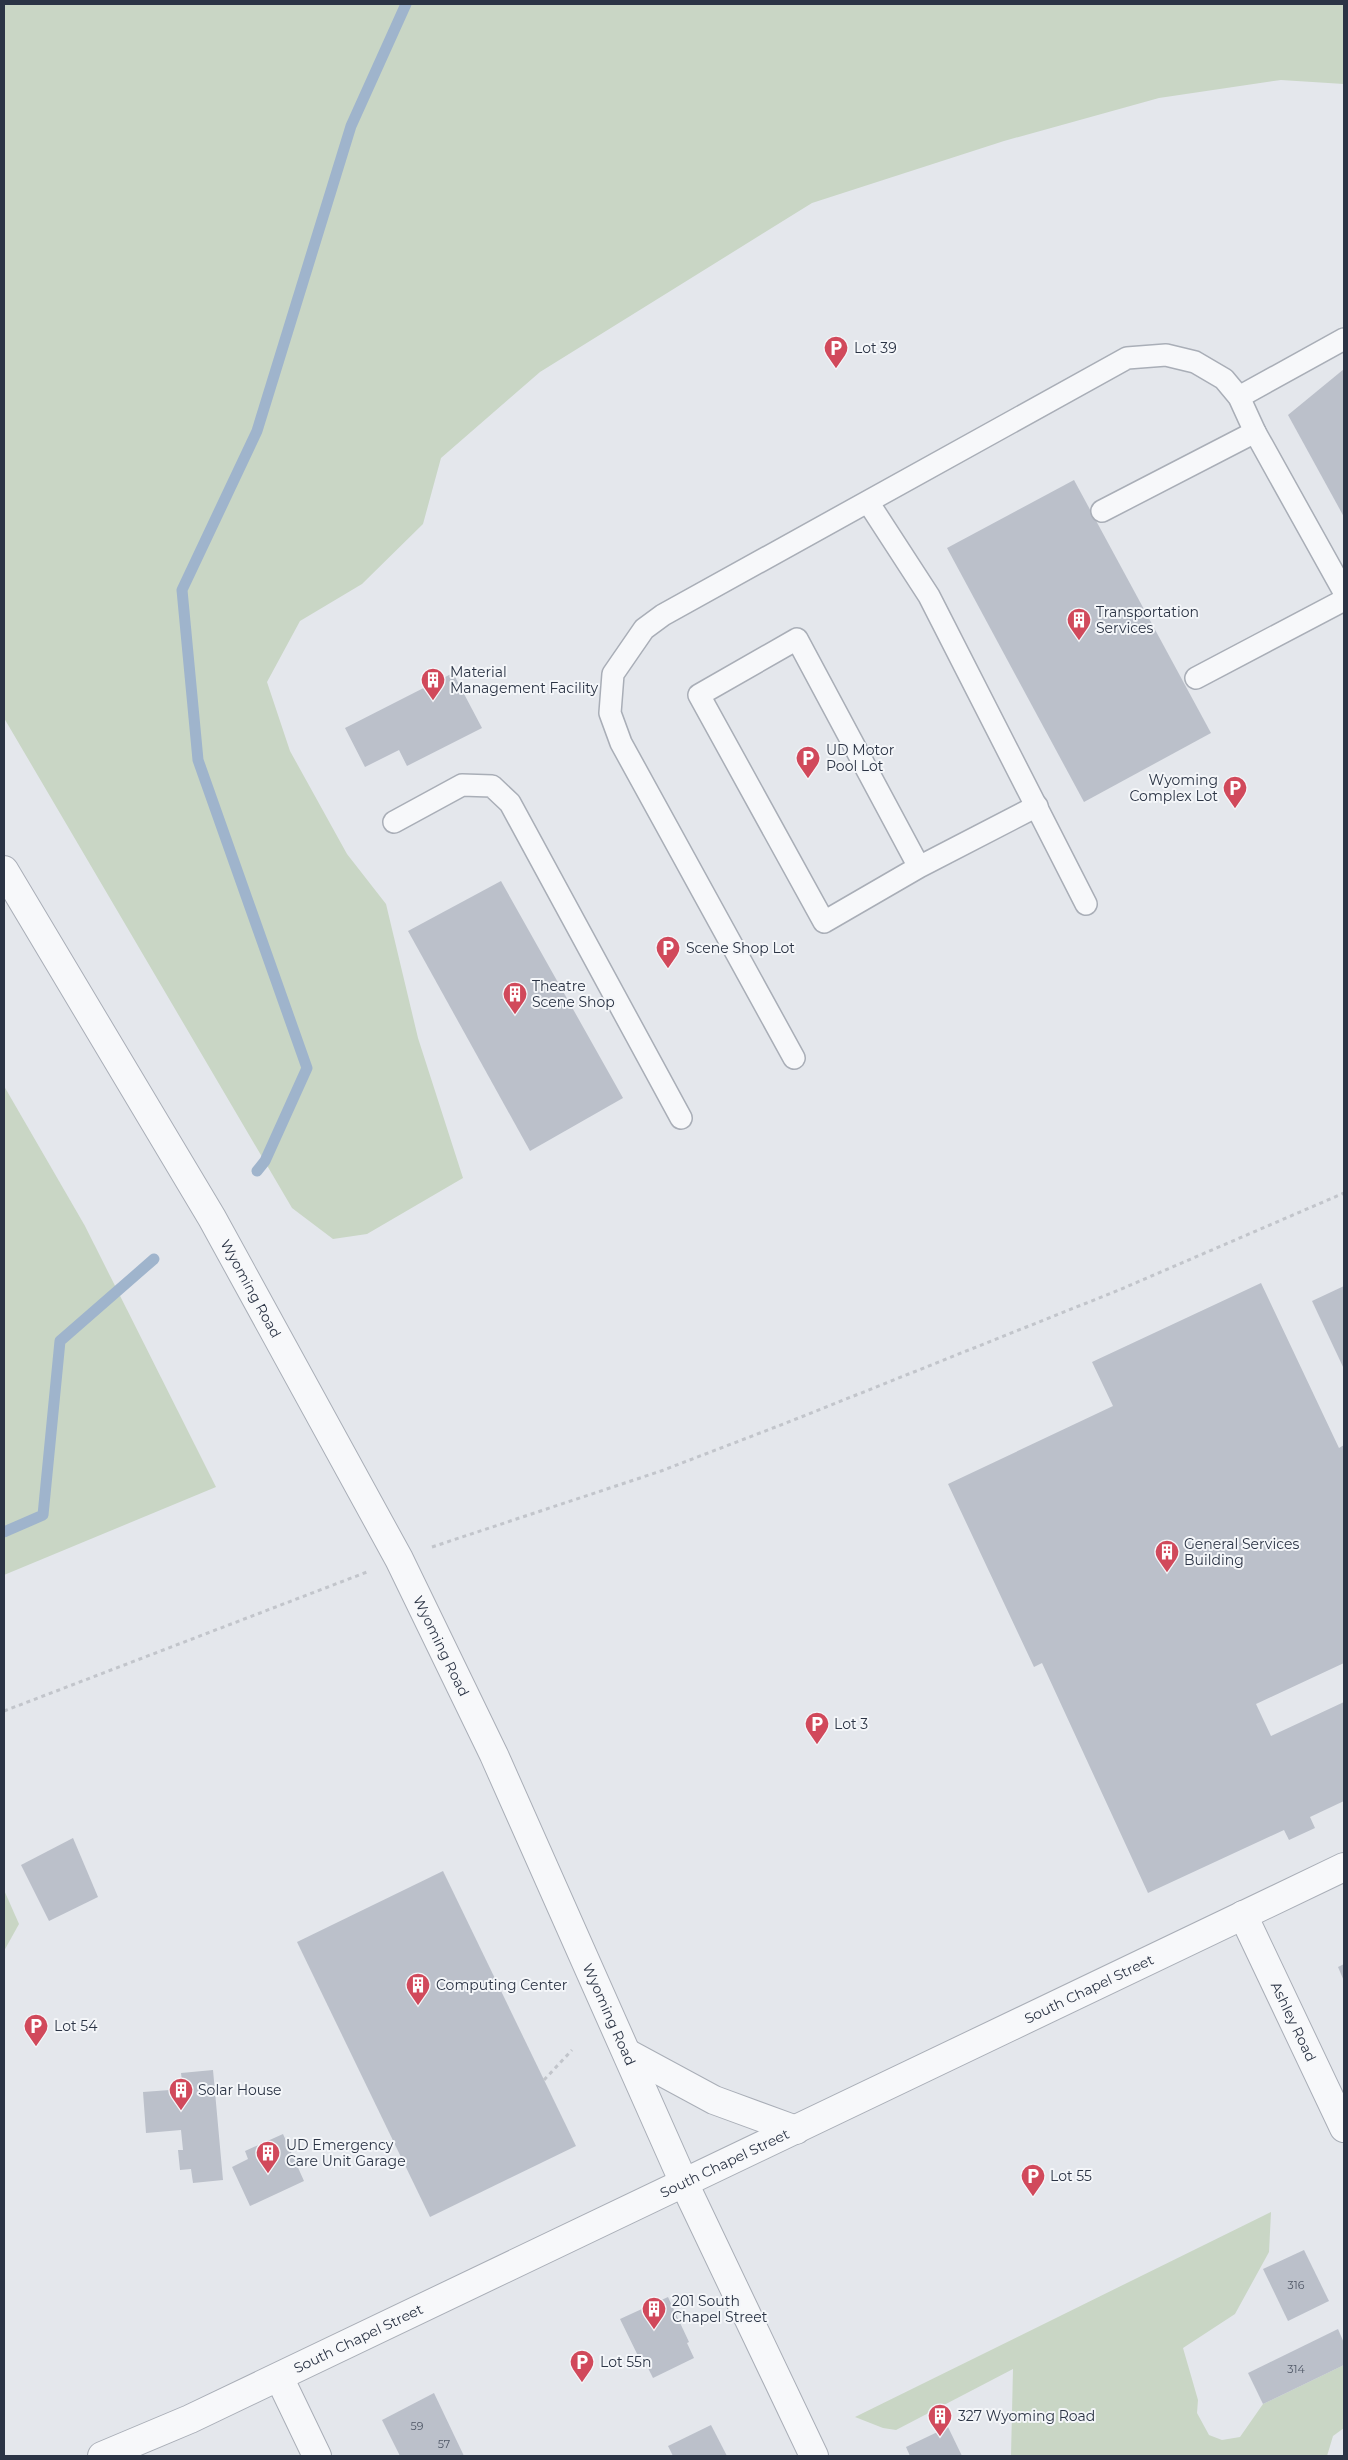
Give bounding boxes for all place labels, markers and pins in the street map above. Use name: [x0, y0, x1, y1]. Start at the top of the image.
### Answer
parking icon: Lot 39: [823, 335, 849, 369]
place label: Lot 39: [854, 339, 897, 357]
place label: Transportation Services: [1096, 603, 1199, 637]
building icon: Transportation Services: [1066, 607, 1092, 641]
place label: Material Management Facility: [450, 663, 598, 697]
building icon: Material Management Facility: [420, 667, 446, 701]
place label: UD Motor Pool Lot: [826, 741, 895, 775]
parking icon: UD Motor Pool Lot: [795, 745, 821, 779]
place label: Wyoming Complex Lot: [1130, 771, 1218, 805]
parking icon: Wyoming Complex Lot: [1222, 775, 1248, 809]
parking icon: Scene Shop Lot: [655, 935, 681, 969]
place label: Scene Shop Lot: [686, 939, 795, 957]
place label: Theatre Scene Shop: [532, 977, 615, 1011]
building icon: Theatre Scene Shop: [502, 981, 528, 1015]
place label: General Services Building: [1184, 1535, 1299, 1569]
building icon: General Services Building: [1154, 1539, 1180, 1573]
parking icon: Lot 3: [804, 1711, 830, 1745]
place label: Lot 3: [834, 1715, 868, 1733]
building icon: Computing Center: [405, 1972, 431, 2006]
place label: Computing Center: [436, 1976, 568, 1994]
parking icon: Lot 54: [23, 2013, 49, 2047]
place label: Lot 54: [54, 2017, 98, 2035]
building icon: Solar House: [168, 2077, 194, 2111]
place label: Solar House: [198, 2081, 282, 2099]
place label: UD Emergency Care Unit Garage: [286, 2136, 406, 2170]
building icon: UD Emergency Care Unit Garage: [255, 2140, 281, 2174]
parking icon: Lot 55: [1020, 2163, 1046, 2197]
place label: Lot 55: [1050, 2167, 1092, 2185]
place label: 201 South Chapel Street: [672, 2292, 768, 2326]
building icon: 201 South Chapel Street: [641, 2296, 667, 2330]
parking icon: Lot 55n: [569, 2349, 595, 2383]
place label: Lot 55n: [600, 2353, 652, 2371]
building icon: 327 Wyoming Road: [927, 2403, 953, 2437]
place label: 327 Wyoming Road: [958, 2407, 1095, 2425]

